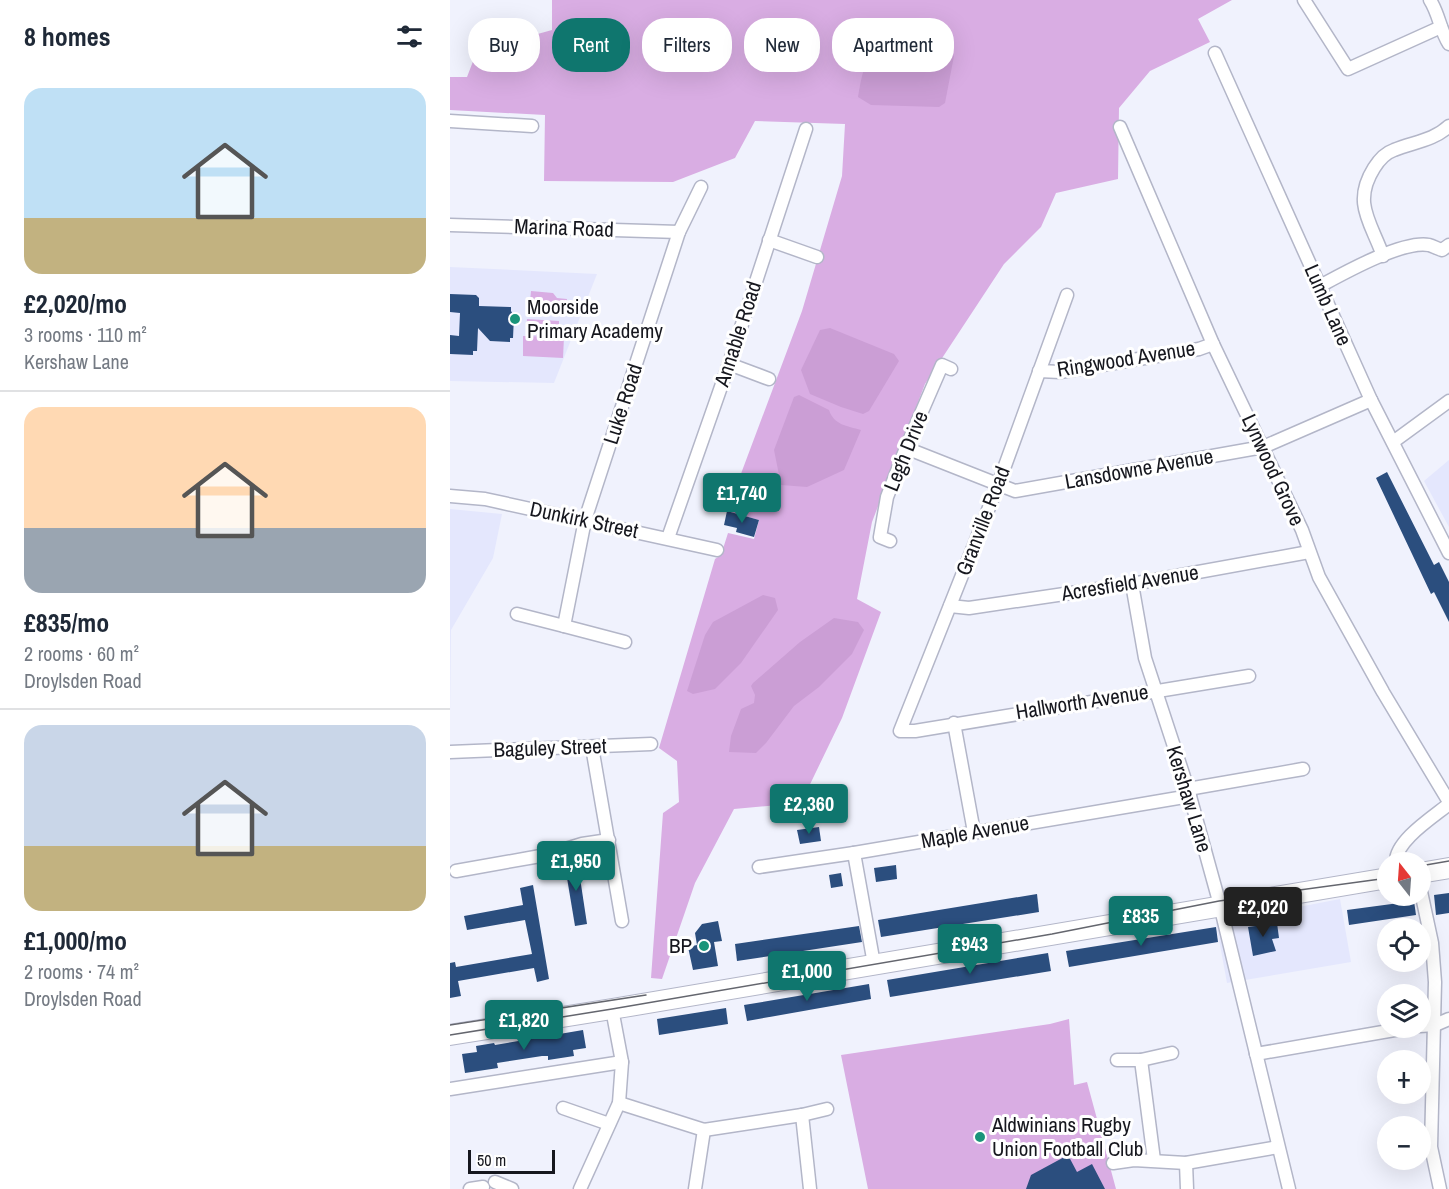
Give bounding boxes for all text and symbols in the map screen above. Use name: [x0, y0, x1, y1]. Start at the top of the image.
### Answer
chip: Buy: [468, 18, 540, 72]
chip: Rent: [552, 18, 630, 72]
chip: Filters: [642, 18, 732, 72]
chip: New: [744, 18, 820, 72]
chip: Apartment: [832, 18, 954, 72]
text: 8 homes: [24, 19, 111, 54]
icon: filters: [393, 20, 426, 53]
icon: home: [171, 127, 279, 235]
street label: Marina Road: [514, 211, 614, 244]
street label: Lumb Lane: [1298, 260, 1359, 350]
street label: Annable Road: [707, 277, 768, 391]
text: £2,020/mo: [24, 286, 127, 321]
place label: Moorside Primary Academy: [527, 292, 663, 345]
marker: Moorside Primary Academy: [508, 312, 522, 326]
text: 3 rooms · 110 m²: [24, 321, 147, 348]
street label: Ringwood Avenue: [1055, 333, 1197, 384]
text: Kershaw Lane: [24, 348, 129, 375]
street label: Luke Road: [596, 360, 649, 448]
street label: Legh Drive: [876, 406, 935, 495]
street label: Lynwood Grove: [1235, 409, 1312, 530]
street label: Lansdowne Avenue: [1063, 441, 1215, 496]
icon: home: [171, 446, 279, 554]
street label: Granville Road: [948, 462, 1017, 580]
pin: £1,740: [693, 473, 791, 524]
text: £1,740: [717, 479, 767, 506]
street label: Dunkirk Street: [527, 494, 641, 545]
street label: Acresfield Avenue: [1058, 557, 1201, 608]
text: £835/mo: [24, 605, 109, 640]
text: 2 rooms · 60 m²: [24, 640, 139, 667]
text: Droylsden Road: [24, 667, 142, 694]
street label: Hallworth Avenue: [1014, 677, 1150, 726]
street label: Baguley Street: [493, 731, 607, 764]
street label: Kershaw Lane: [1160, 742, 1219, 856]
icon: home: [171, 764, 279, 872]
pin: £2,360: [760, 784, 858, 835]
text: £2,360: [784, 790, 834, 817]
street label: Maple Avenue: [919, 808, 1031, 855]
pin: £1,950: [527, 841, 625, 892]
text: £1,950: [551, 847, 601, 874]
north arrow: [1377, 852, 1431, 906]
map controls: [1377, 852, 1431, 1170]
pin: £2,020: [1214, 887, 1312, 938]
text: £2,020: [1238, 893, 1288, 920]
pin: £835: [1105, 896, 1177, 947]
text: £835: [1123, 902, 1159, 929]
button: locate: [1377, 918, 1431, 972]
text: £1,000/mo: [24, 923, 127, 958]
pin: £943: [934, 924, 1006, 975]
text: £943: [952, 930, 988, 957]
place label: BP: [669, 931, 692, 960]
marker: BP: [697, 939, 711, 953]
pin: £1,000: [758, 951, 856, 1002]
text: £1,000: [782, 957, 832, 984]
text: 2 rooms · 74 m²: [24, 958, 139, 985]
button: layers: [1377, 984, 1431, 1038]
text: Droylsden Road: [24, 985, 142, 1012]
pin: £1,820: [475, 1000, 573, 1051]
text: £1,820: [499, 1006, 549, 1033]
button: +: [1377, 1050, 1431, 1104]
place label: Aldwinians Rugby Union Football Club: [991, 1110, 1143, 1163]
button: −: [1377, 1116, 1431, 1170]
marker: Aldwinians Rugby Union Football Club: [973, 1130, 987, 1144]
scale bar: [468, 1147, 555, 1174]
text: 50 m: [477, 1149, 506, 1171]

